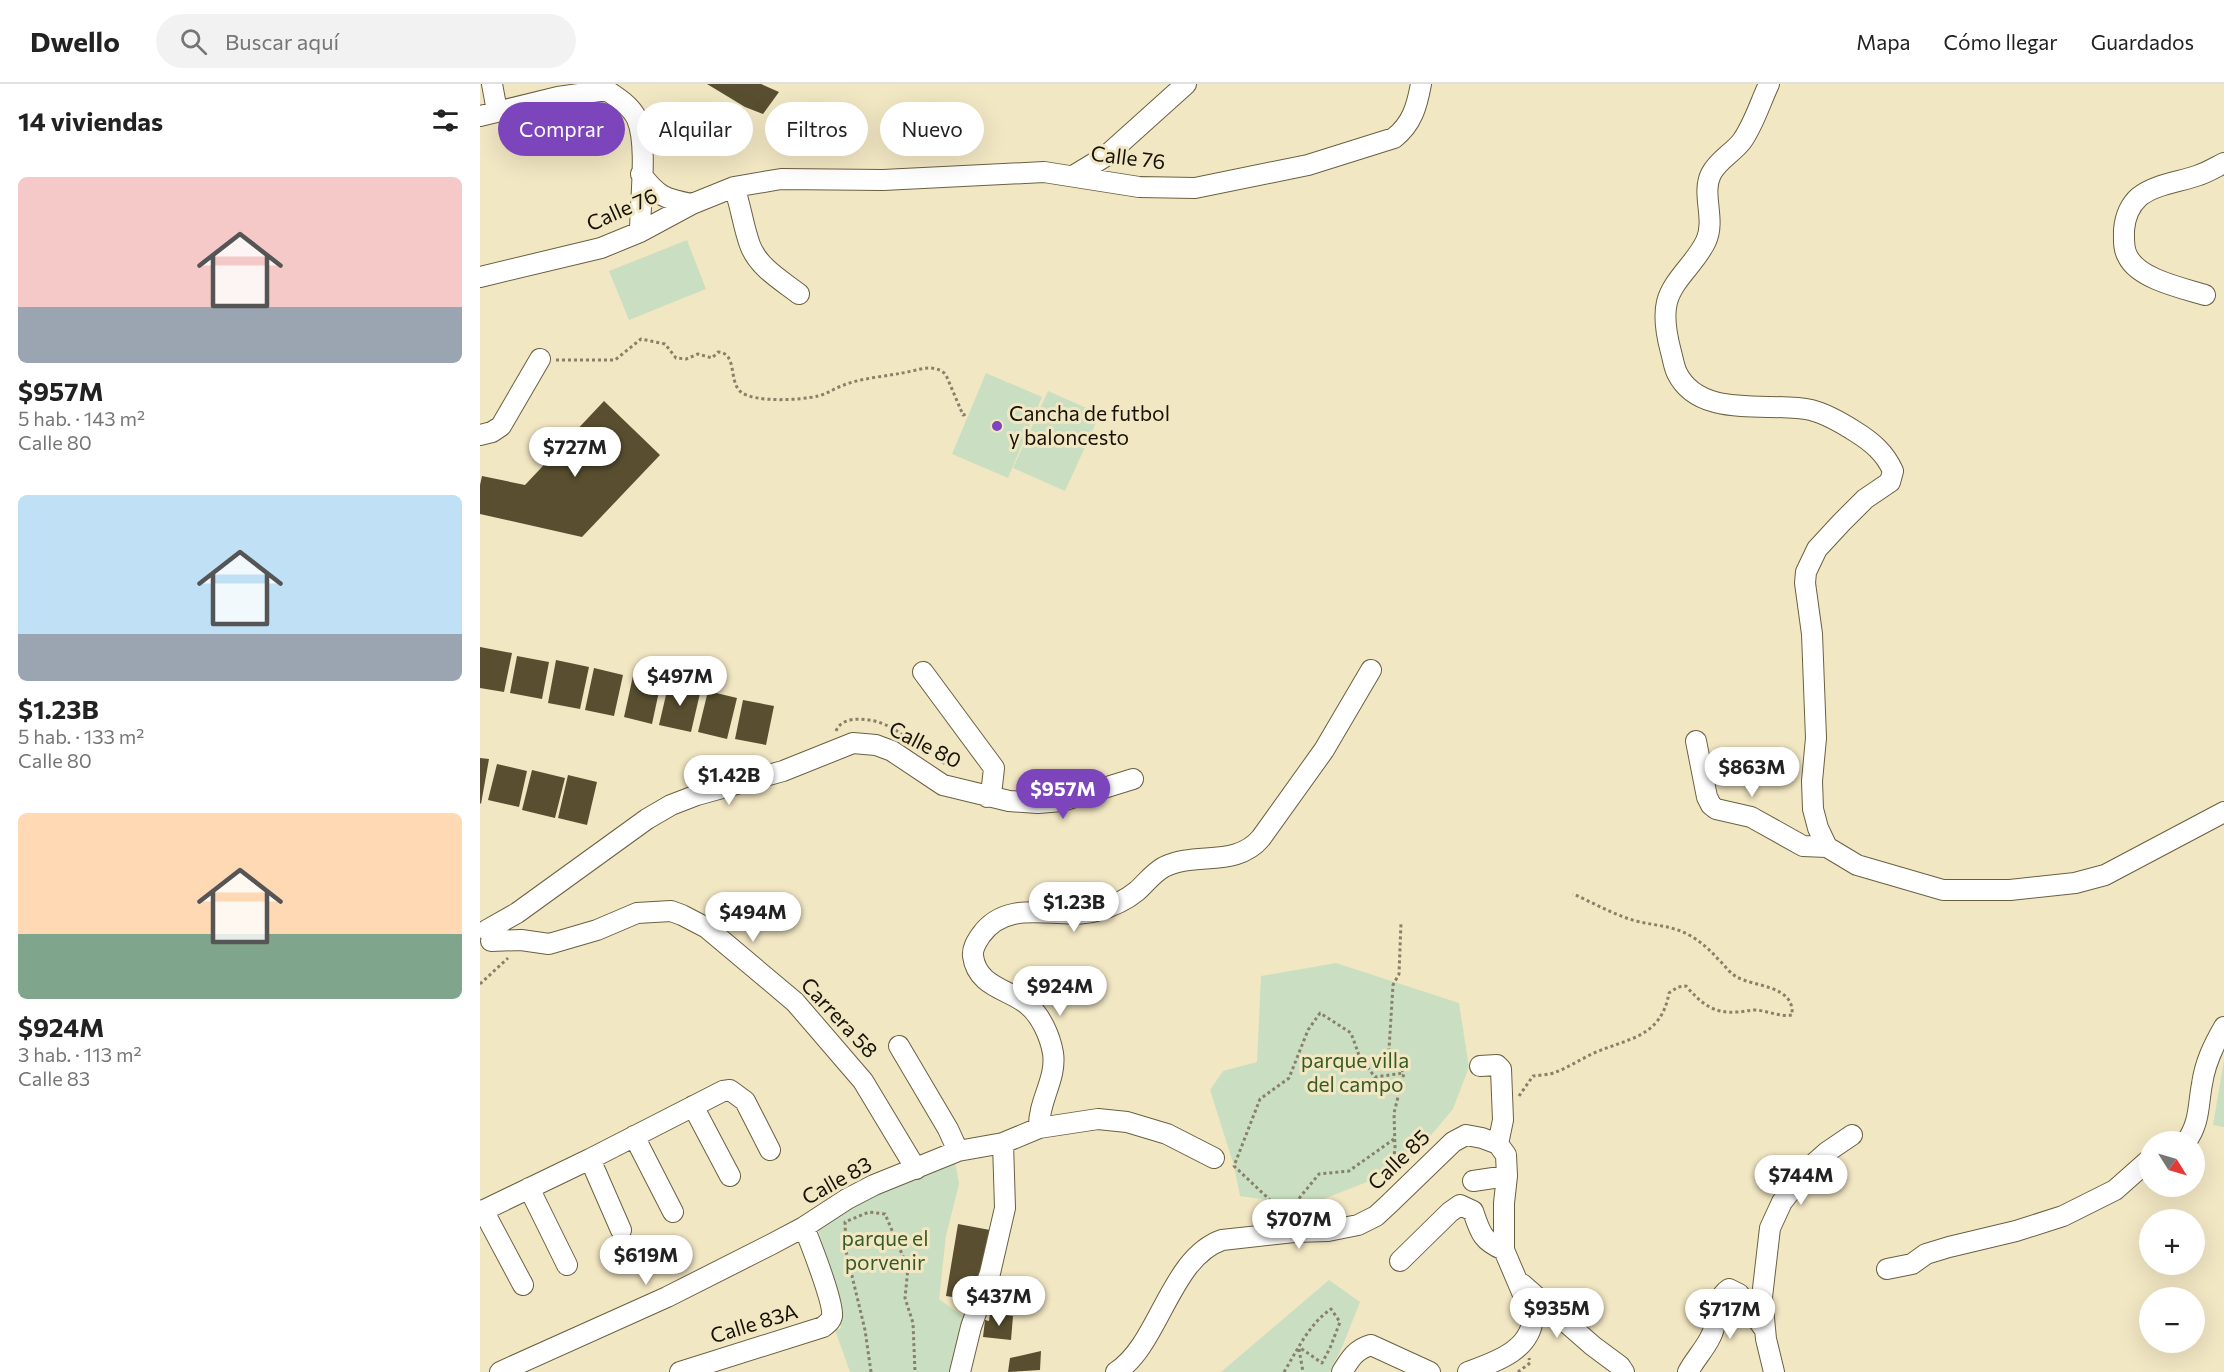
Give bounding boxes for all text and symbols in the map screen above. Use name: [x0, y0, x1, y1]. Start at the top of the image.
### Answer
search box: [156, 14, 576, 68]
text: Dwello: [30, 24, 120, 58]
icon: search: [177, 25, 210, 58]
text: Buscar aquí: [225, 28, 339, 55]
text: Mapa: [1856, 29, 1911, 54]
text: Cómo llegar: [1944, 29, 2058, 54]
text: Guardados: [2091, 29, 2194, 54]
chip: Comprar: [498, 102, 625, 156]
chip: Alquilar: [637, 102, 753, 156]
chip: Filtros: [765, 102, 868, 156]
chip: Nuevo: [880, 102, 984, 156]
icon: filters: [429, 104, 462, 137]
text: 14 viviendas: [18, 105, 163, 136]
street label: Calle 76: [1089, 140, 1167, 173]
street label: Calle 76: [582, 182, 661, 235]
icon: home: [186, 216, 294, 324]
text: $957M: [18, 375, 103, 406]
place label: Cancha de futbol y baloncesto: [1009, 400, 1170, 449]
text: 5 hab. · 143 m²: [18, 406, 145, 430]
marker: Cancha de futbol y baloncesto: [990, 419, 1004, 433]
pin: $727M: [533, 427, 617, 478]
text: Calle 80: [18, 430, 92, 454]
text: $727M: [543, 434, 607, 458]
icon: home: [186, 534, 294, 642]
pin: $497M: [638, 656, 722, 707]
text: $497M: [647, 663, 713, 687]
text: $1.23B: [18, 693, 99, 724]
street label: Calle 80: [885, 715, 966, 772]
text: 5 hab. · 133 m²: [18, 724, 144, 748]
pin: $863M: [1710, 747, 1794, 798]
text: Calle 80: [18, 748, 92, 772]
text: $863M: [1719, 754, 1786, 778]
pin: $1.42B: [680, 755, 778, 806]
text: $1.42B: [698, 762, 760, 786]
pin: $957M: [1021, 769, 1105, 820]
text: $957M: [1030, 776, 1096, 800]
icon: home: [186, 852, 294, 960]
pin: $1.23B: [1025, 882, 1123, 933]
text: $1.23B: [1043, 889, 1105, 913]
pin: $494M: [711, 892, 795, 943]
text: $494M: [719, 899, 787, 923]
pin: $924M: [1018, 966, 1102, 1017]
street label: Carrera 58: [797, 972, 884, 1062]
text: $924M: [1027, 973, 1093, 997]
text: $924M: [18, 1011, 104, 1042]
text: 3 hab. · 113 m²: [18, 1042, 141, 1066]
park label: parque villa del campo: [1301, 1047, 1409, 1096]
text: Calle 83: [18, 1066, 90, 1090]
street label: Calle 85: [1362, 1124, 1434, 1194]
north arrow: [2139, 1131, 2205, 1197]
map controls: [2139, 1131, 2205, 1353]
street label: Calle 83: [797, 1150, 875, 1209]
pin: $744M: [1759, 1155, 1843, 1206]
text: $744M: [1768, 1162, 1834, 1186]
pin: $707M: [1257, 1199, 1341, 1250]
text: $707M: [1266, 1206, 1332, 1230]
button: +: [2139, 1209, 2205, 1275]
park label: parque el porvenir: [842, 1225, 928, 1274]
pin: $619M: [604, 1235, 688, 1286]
text: $619M: [614, 1242, 678, 1266]
pin: $437M: [957, 1276, 1041, 1327]
text: $437M: [966, 1283, 1032, 1307]
button: −: [2139, 1287, 2205, 1353]
pin: $935M: [1515, 1288, 1599, 1339]
pin: $717M: [1688, 1289, 1772, 1340]
text: $935M: [1524, 1295, 1590, 1319]
text: $717M: [1699, 1296, 1761, 1320]
street label: Calle 83A: [707, 1297, 800, 1348]

